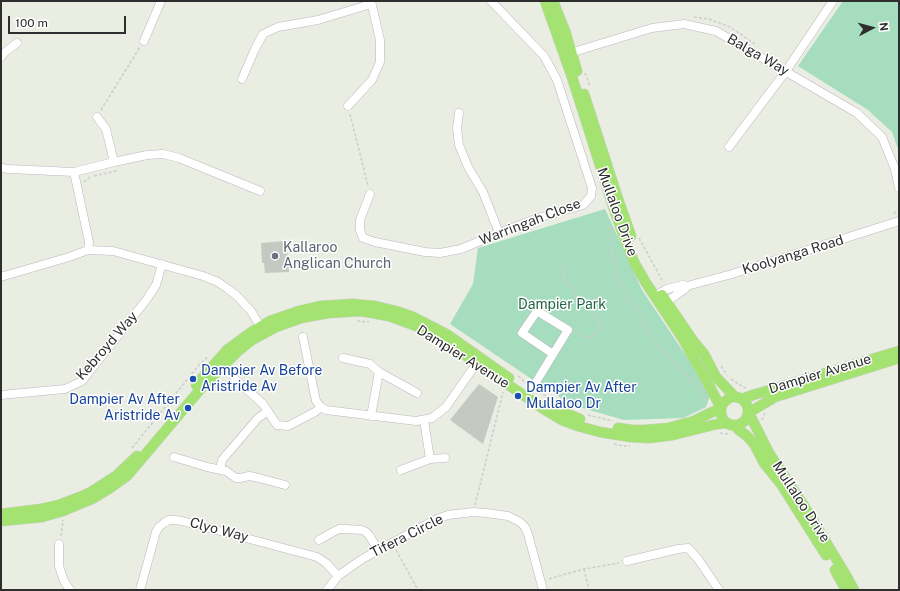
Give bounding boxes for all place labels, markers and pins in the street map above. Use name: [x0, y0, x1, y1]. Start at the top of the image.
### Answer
place label: Kallaroo Anglican Church: [283, 240, 391, 272]
marker: Kallaroo Anglican Church: [270, 251, 280, 261]
place label: Dampier Av Before Aristride Av: [201, 363, 322, 396]
marker: Dampier Av Before Aristride Av: [188, 374, 198, 384]
place label: Dampier Av After Mullaloo Dr: [526, 380, 637, 412]
marker: Dampier Av After Mullaloo Dr: [513, 391, 523, 401]
place label: Dampier Av After Aristride Av: [69, 392, 180, 424]
marker: Dampier Av After Aristride Av: [183, 403, 193, 413]

